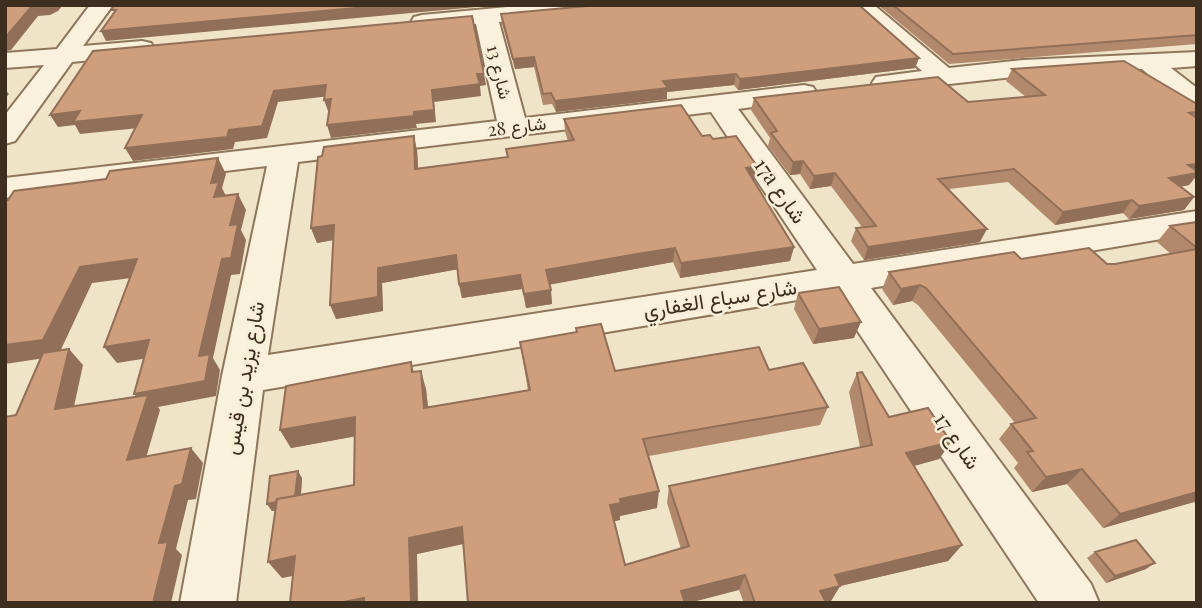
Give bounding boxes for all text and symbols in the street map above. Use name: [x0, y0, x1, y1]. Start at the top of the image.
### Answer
street label: شارع 13: [481, 42, 518, 102]
street label: شارع 28: [486, 111, 548, 142]
street label: 17a شارع: [747, 152, 814, 229]
street label: شارع سباع الغفاري: [641, 271, 799, 328]
street label: شارع يزيد بن قيس: [215, 299, 271, 457]
street label: شارع 17: [927, 406, 988, 475]

